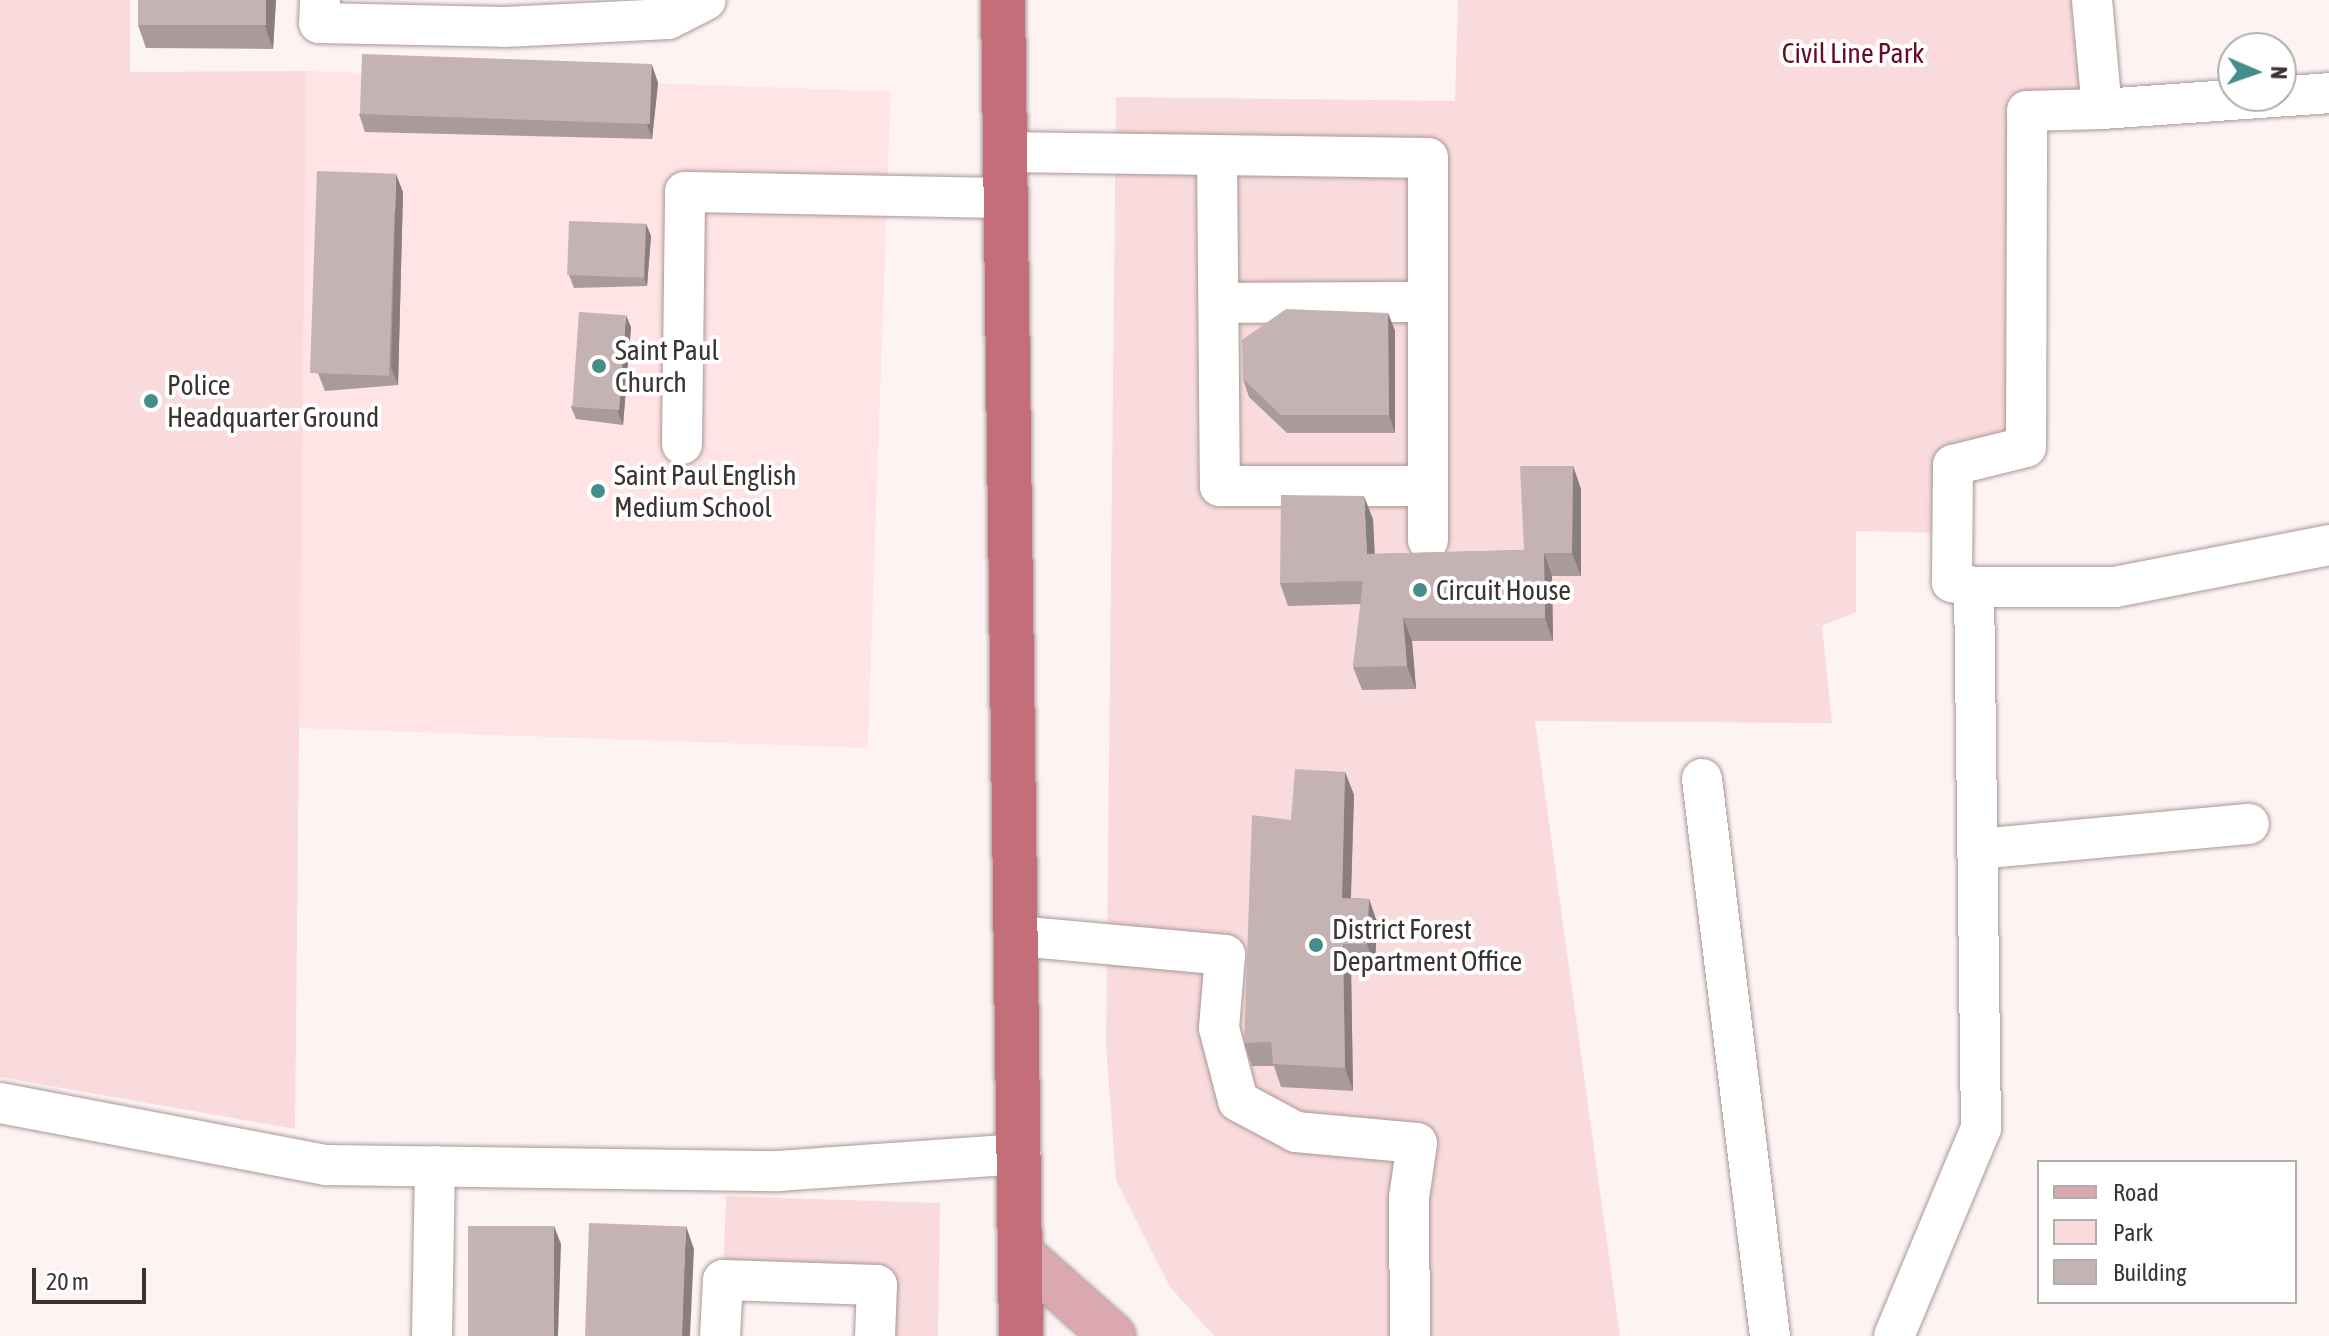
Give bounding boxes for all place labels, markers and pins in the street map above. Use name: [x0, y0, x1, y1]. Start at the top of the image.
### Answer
place label: Saint Paul Church: [615, 333, 719, 399]
marker: Saint Paul Church: [590, 357, 608, 375]
place label: Police Headquarter Ground: [167, 368, 379, 434]
marker: Police Headquarter Ground: [142, 392, 160, 410]
place label: Saint Paul English Medium School: [614, 458, 797, 524]
marker: Saint Paul English Medium School: [589, 482, 607, 500]
place label: Circuit House: [1436, 573, 1571, 607]
marker: Circuit House: [1411, 581, 1429, 599]
place label: District Forest Department Office: [1332, 912, 1522, 978]
marker: District Forest Department Office: [1307, 936, 1325, 954]

